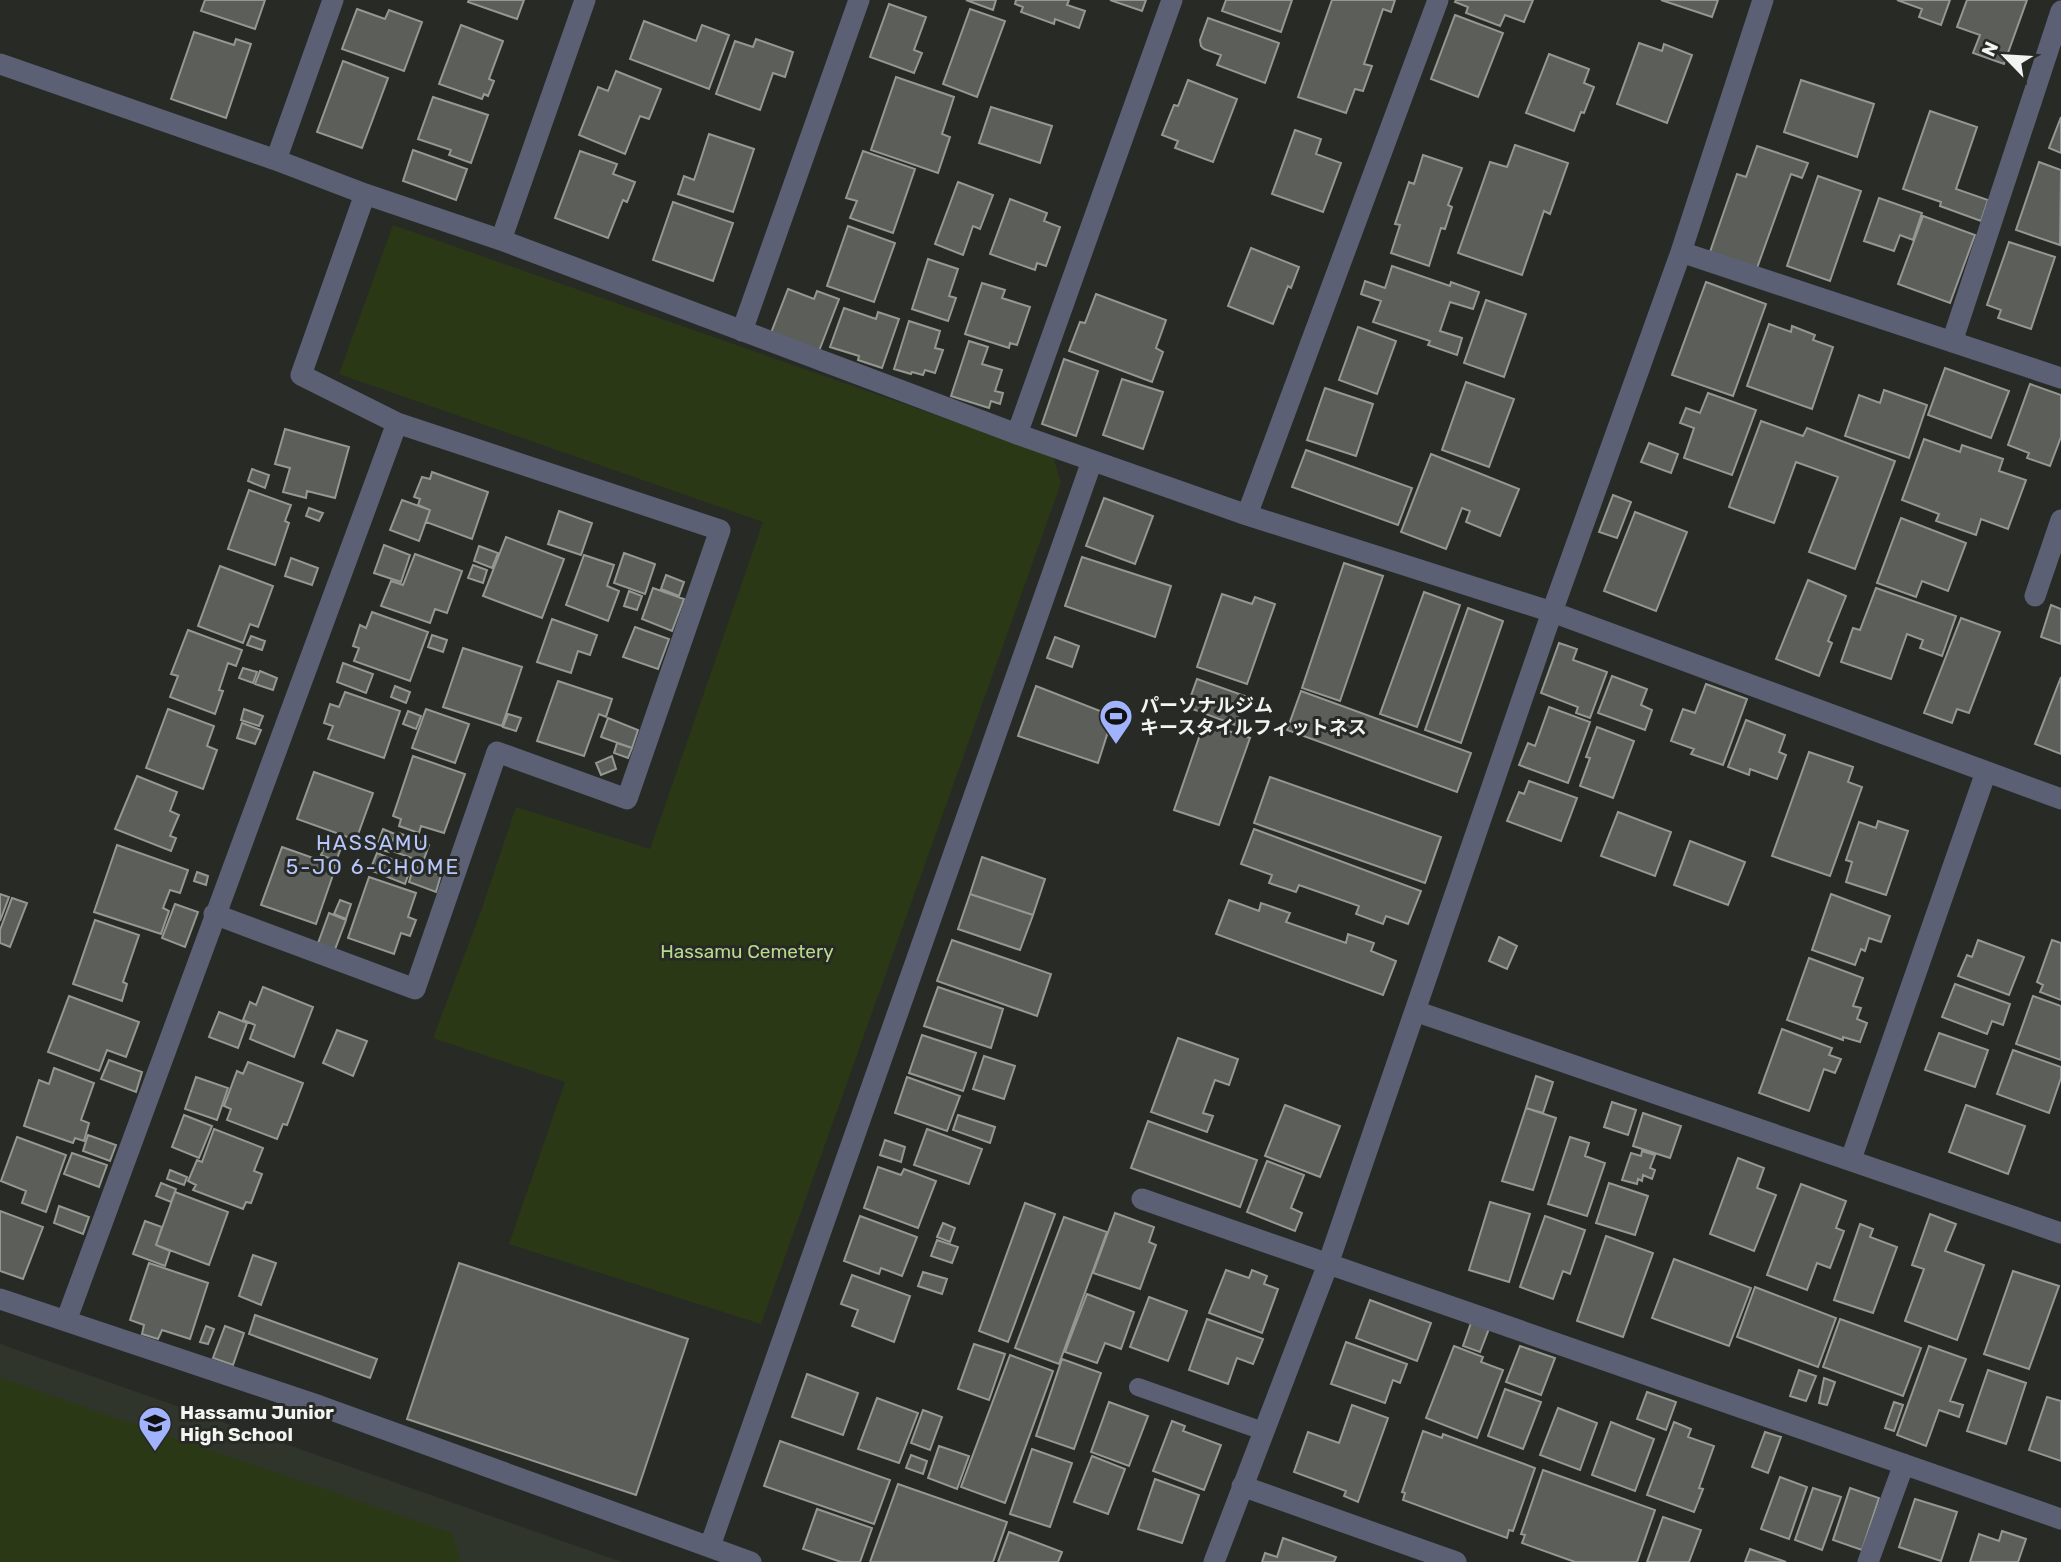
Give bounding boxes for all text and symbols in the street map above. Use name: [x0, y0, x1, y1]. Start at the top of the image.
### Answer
north arrow: [1970, 21, 2040, 91]
text: N: [1977, 38, 2003, 60]
place label: パーソナルジム キースタイルフィットネス: [1140, 694, 1367, 739]
sports icon: パーソナルジム キースタイルフィットネス: [1097, 697, 1135, 746]
district label: HASSAMU 5-JO 6-CHOME: [286, 830, 460, 879]
park label: Hassamu Cemetery: [660, 940, 834, 963]
place label: Hassamu Junior High School: [180, 1401, 334, 1446]
school or university icon: Hassamu Junior High School: [136, 1404, 174, 1453]

